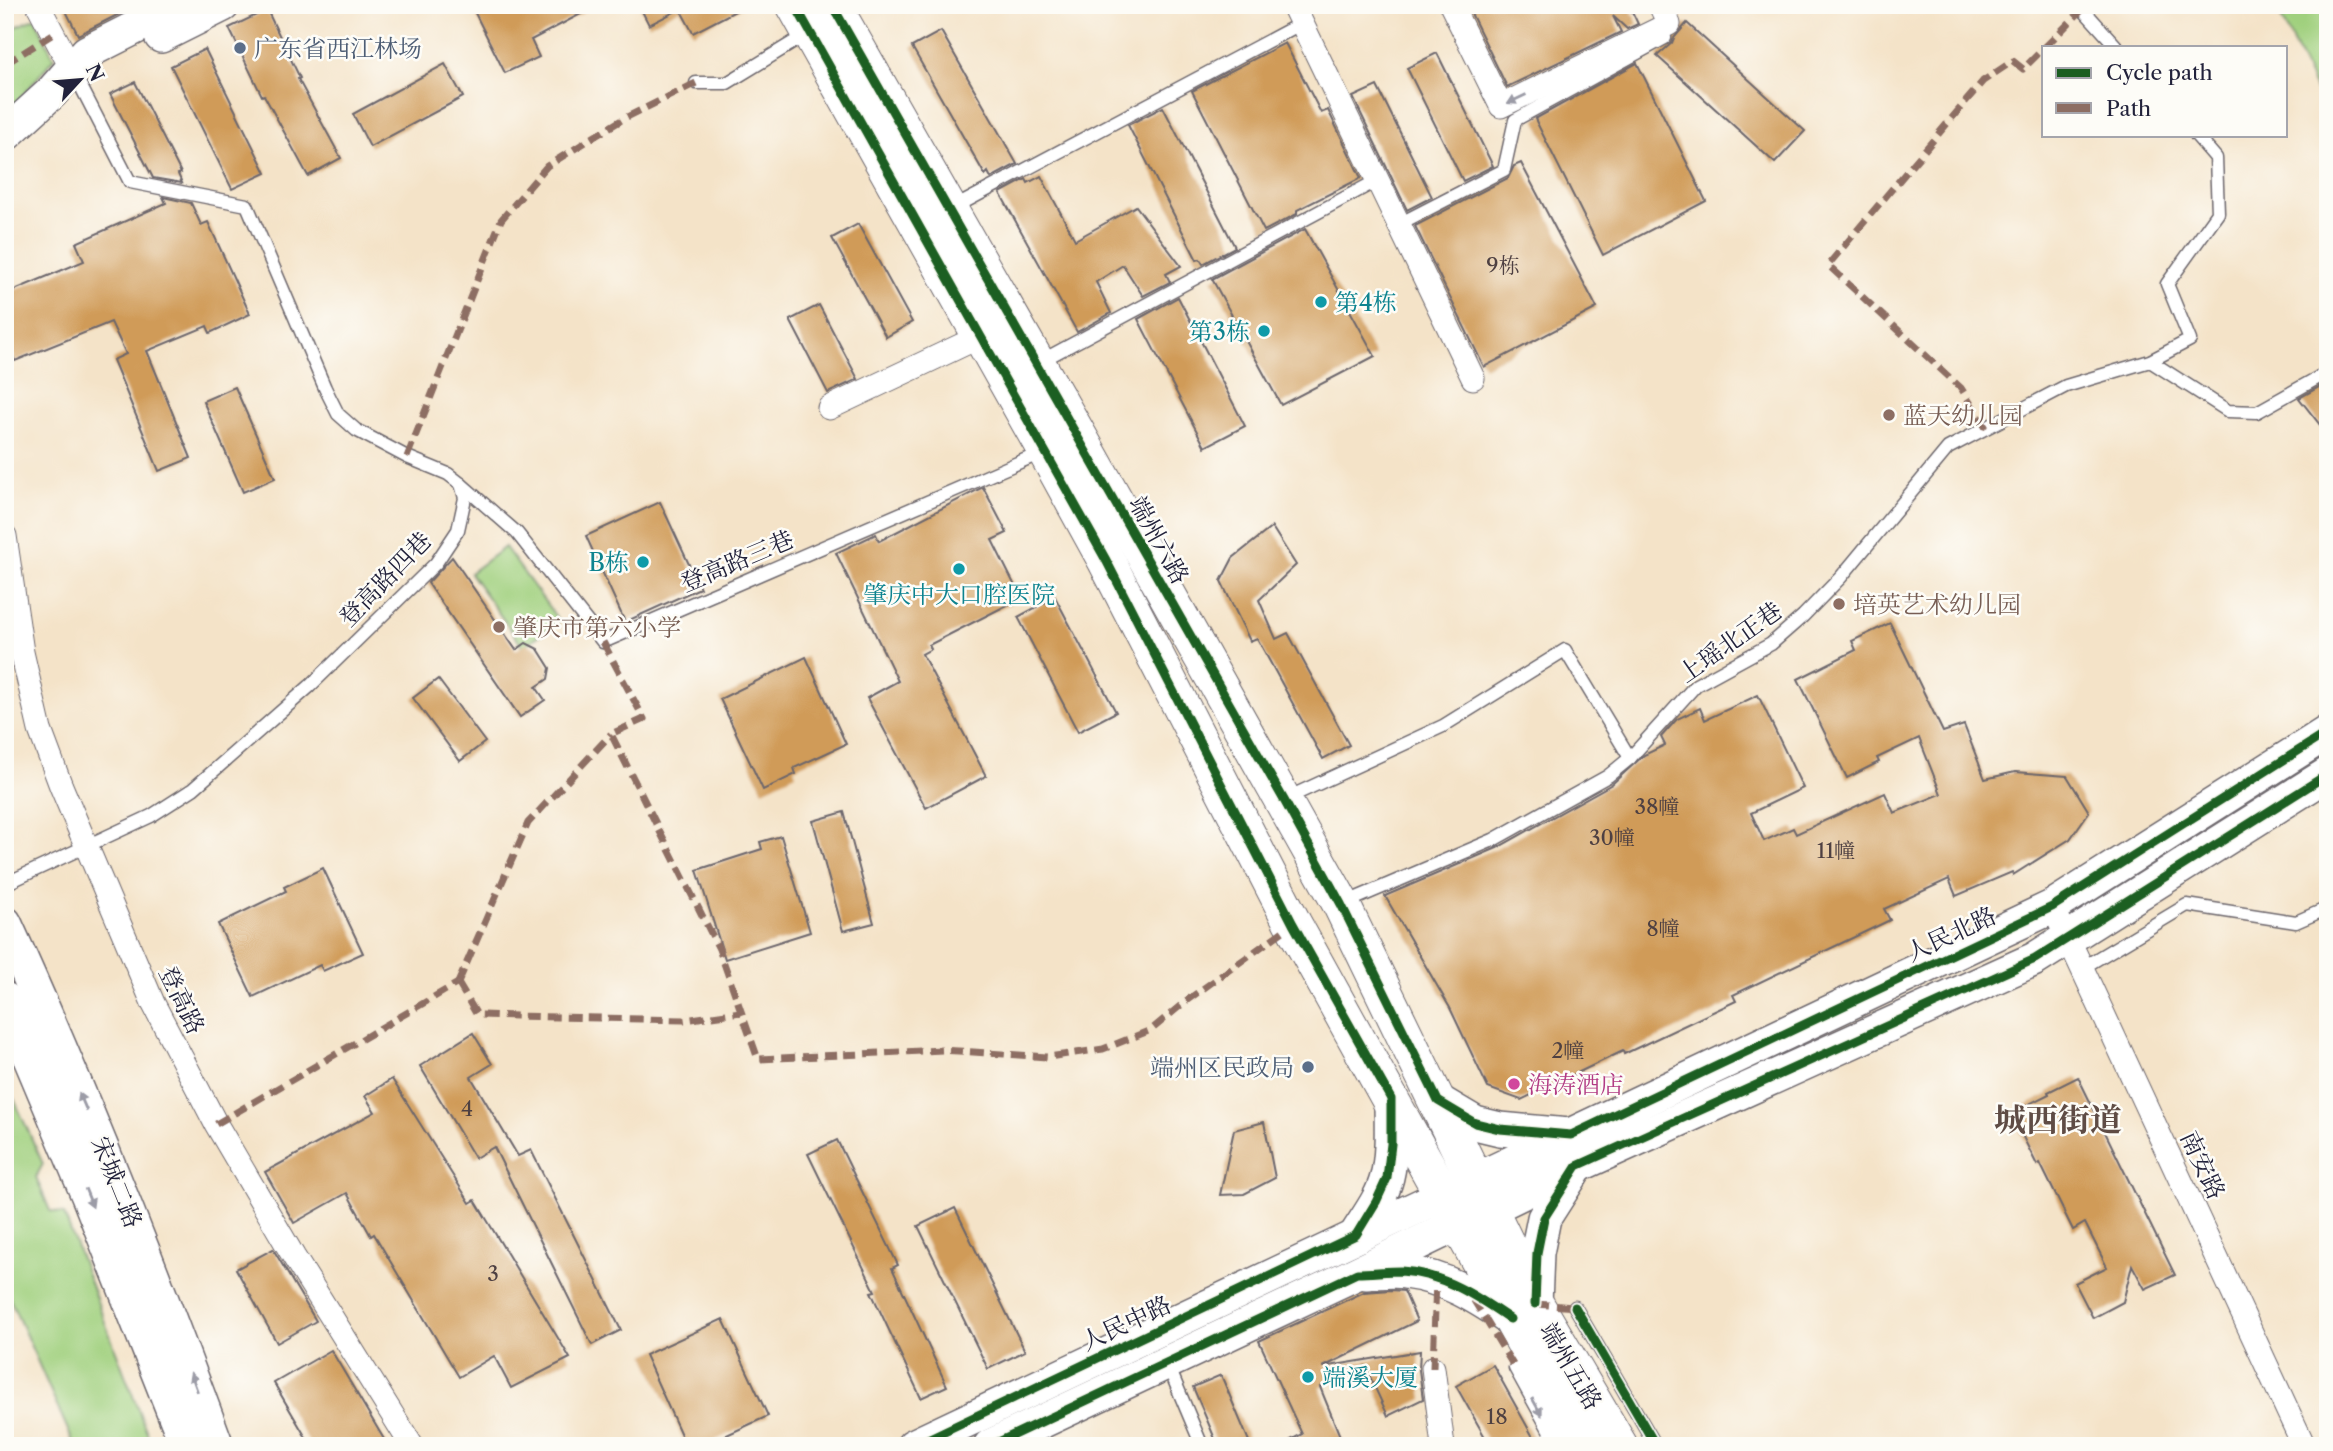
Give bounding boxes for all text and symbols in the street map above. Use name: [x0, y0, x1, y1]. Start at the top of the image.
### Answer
place label: 广东省西江林场: [254, 34, 422, 63]
marker: 广东省西江林场: [232, 40, 248, 56]
north arrow: [46, 46, 116, 116]
legend: [2042, 46, 2288, 136]
text: N: [81, 60, 109, 85]
text: Cycle path: [2106, 60, 2213, 85]
one-way arrow: [1507, 93, 1527, 104]
text: Path: [2106, 96, 2151, 121]
house number: 9栋: [1486, 253, 1520, 278]
place label: 第4栋: [1335, 288, 1397, 317]
marker: 第4栋: [1313, 294, 1329, 310]
place label: 第3栋: [1189, 317, 1250, 346]
marker: 第3栋: [1256, 323, 1272, 339]
place label: 蓝天幼儿园: [1903, 401, 2023, 430]
marker: 蓝天幼儿园: [1881, 407, 1897, 423]
street label: 端州六路: [1123, 491, 1195, 589]
street label: 登高路三巷: [676, 524, 798, 598]
street label: 登高路四巷: [333, 526, 437, 632]
place label: B栋: [588, 548, 629, 577]
marker: B栋: [635, 554, 651, 570]
marker: 肇庆中大口腔医院: [951, 561, 967, 577]
place label: 肇庆中大口腔医院: [863, 580, 1055, 609]
place label: 培英艺术幼儿园: [1853, 590, 2021, 619]
street label: 上瑶北正巷: [1673, 596, 1787, 688]
marker: 培英艺术幼儿园: [1831, 596, 1847, 612]
place label: 肇庆市第六小学: [513, 613, 681, 642]
marker: 肇庆市第六小学: [491, 619, 507, 635]
house number: 38幢: [1634, 794, 1680, 819]
house number: 30幢: [1589, 825, 1635, 850]
house number: 11幢: [1817, 838, 1855, 863]
street label: 人民北路: [1901, 901, 2001, 967]
house number: 8幢: [1646, 916, 1680, 941]
street label: 登高路: [153, 961, 211, 1039]
house number: 2幢: [1551, 1038, 1585, 1063]
place label: 端州区民政局: [1150, 1053, 1294, 1082]
marker: 端州区民政局: [1300, 1059, 1316, 1075]
place label: 海涛酒店: [1528, 1070, 1624, 1099]
marker: 海涛酒店: [1506, 1076, 1522, 1092]
one-way arrow: [78, 1091, 89, 1112]
house number: 4: [461, 1096, 473, 1121]
district label: 城西街道: [1994, 1100, 2122, 1139]
street label: 南安路: [2175, 1126, 2231, 1204]
street label: 宋城二路: [86, 1132, 148, 1232]
one-way arrow: [83, 1188, 94, 1209]
house number: 3: [487, 1261, 499, 1286]
street label: 人民中路: [1076, 1290, 1176, 1356]
street label: 端州五路: [1534, 1317, 1608, 1415]
place label: 端溪大厦: [1322, 1363, 1418, 1392]
marker: 端溪大厦: [1300, 1369, 1316, 1385]
one-way arrow: [188, 1371, 199, 1392]
one-way arrow: [1531, 1397, 1543, 1416]
house number: 18: [1486, 1404, 1508, 1429]

